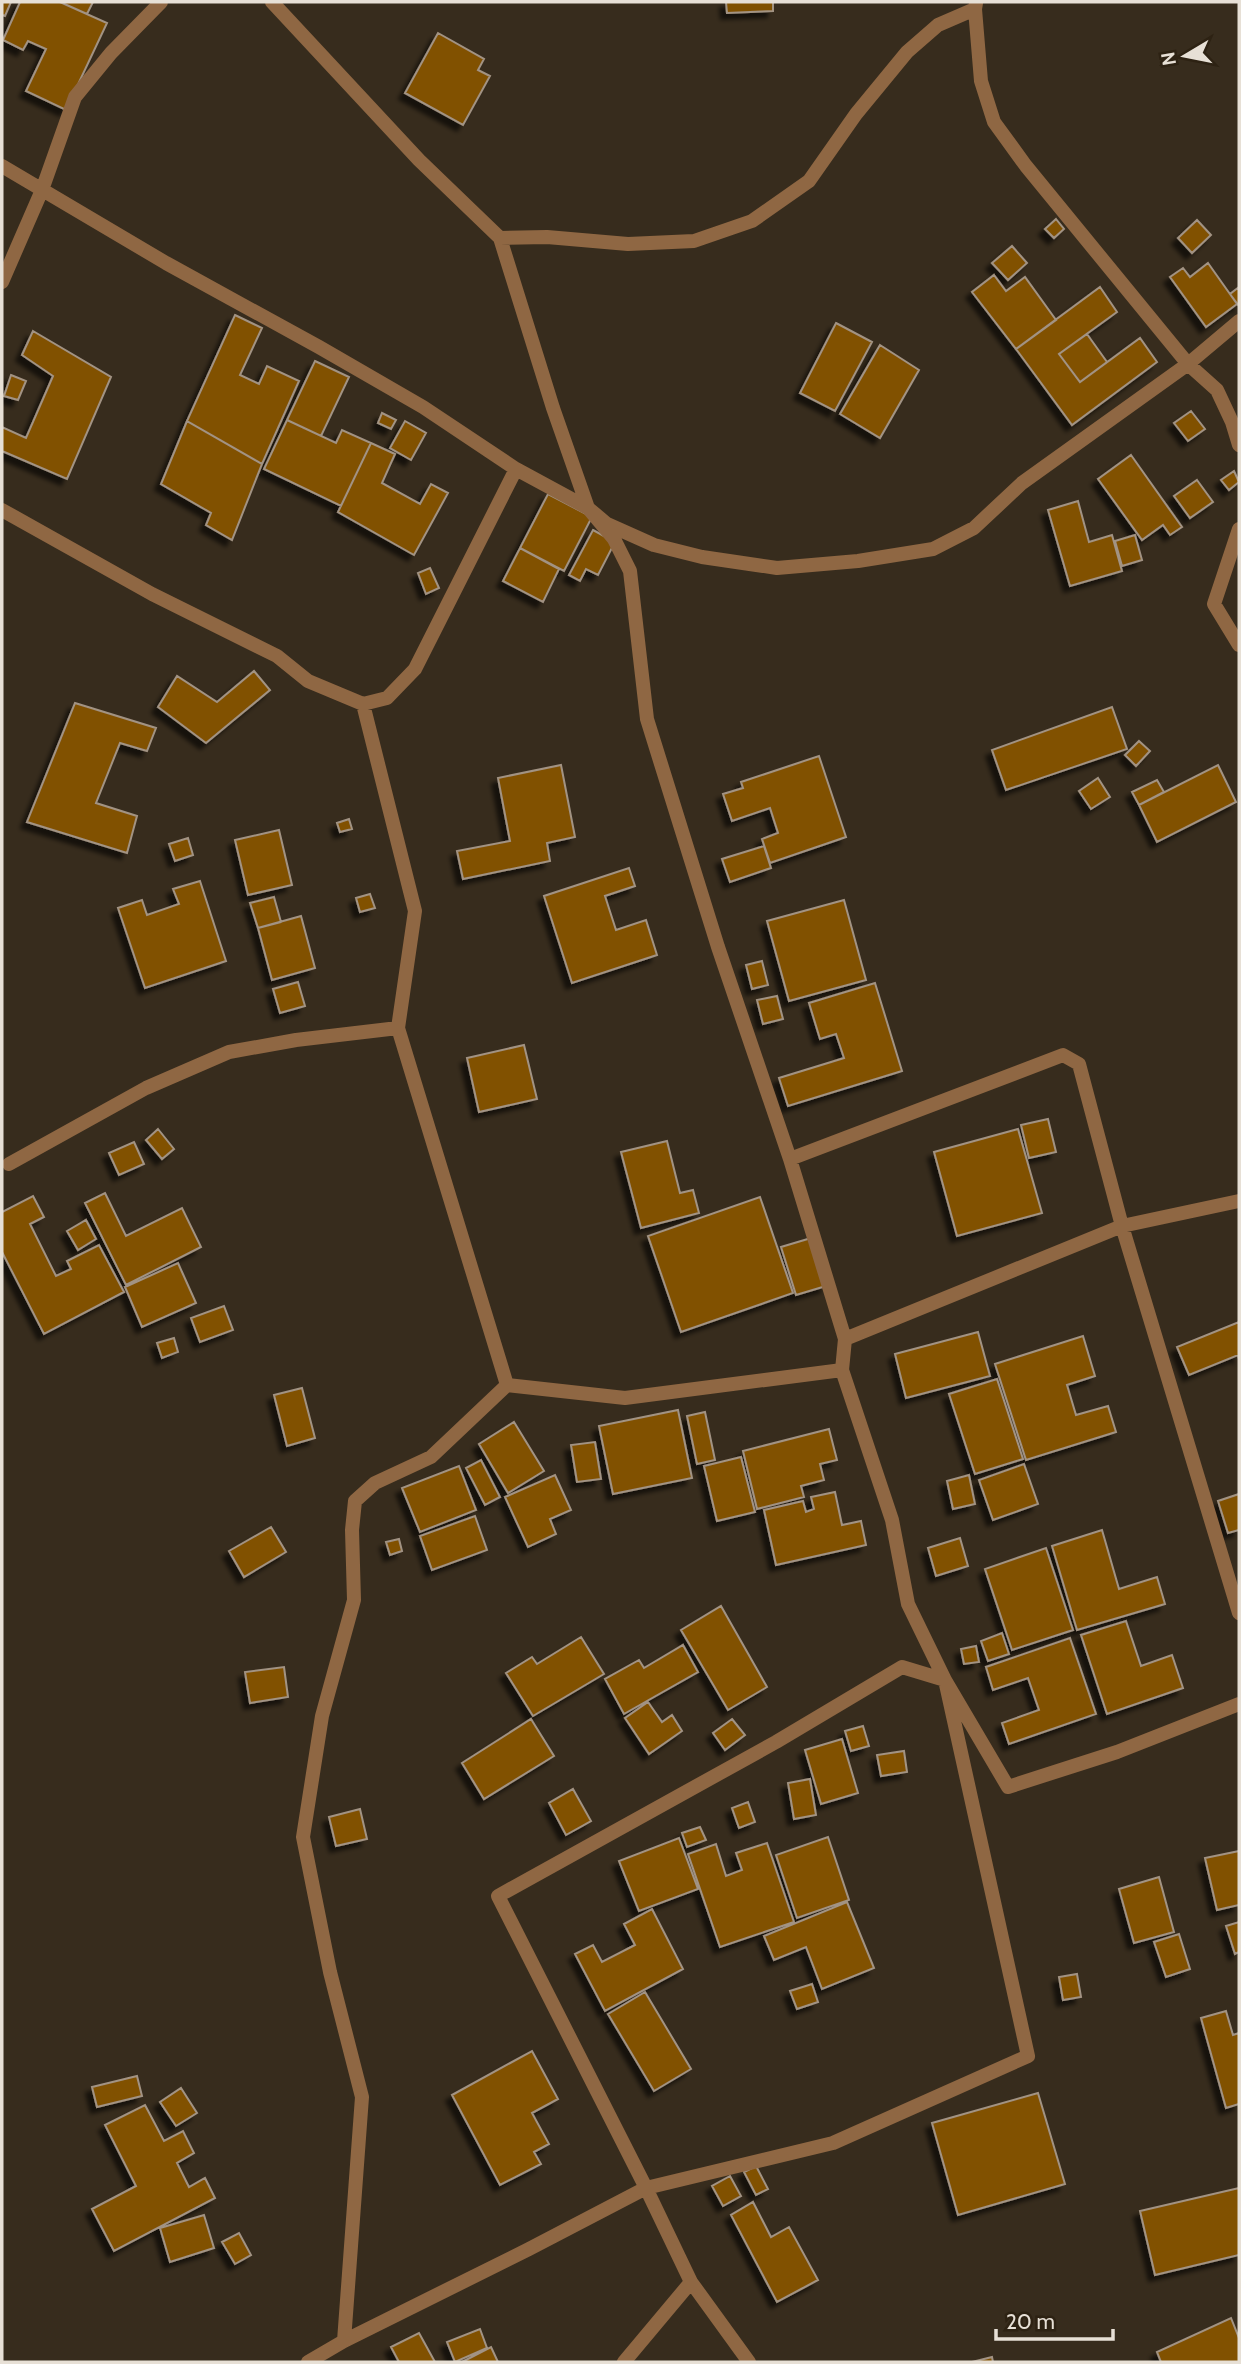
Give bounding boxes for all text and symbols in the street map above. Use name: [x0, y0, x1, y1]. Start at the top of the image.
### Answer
north arrow: [1150, 21, 1220, 91]
text: N: [1156, 50, 1181, 67]
scale bar: [996, 2298, 1113, 2342]
text: 20 m: [1006, 2309, 1055, 2334]

